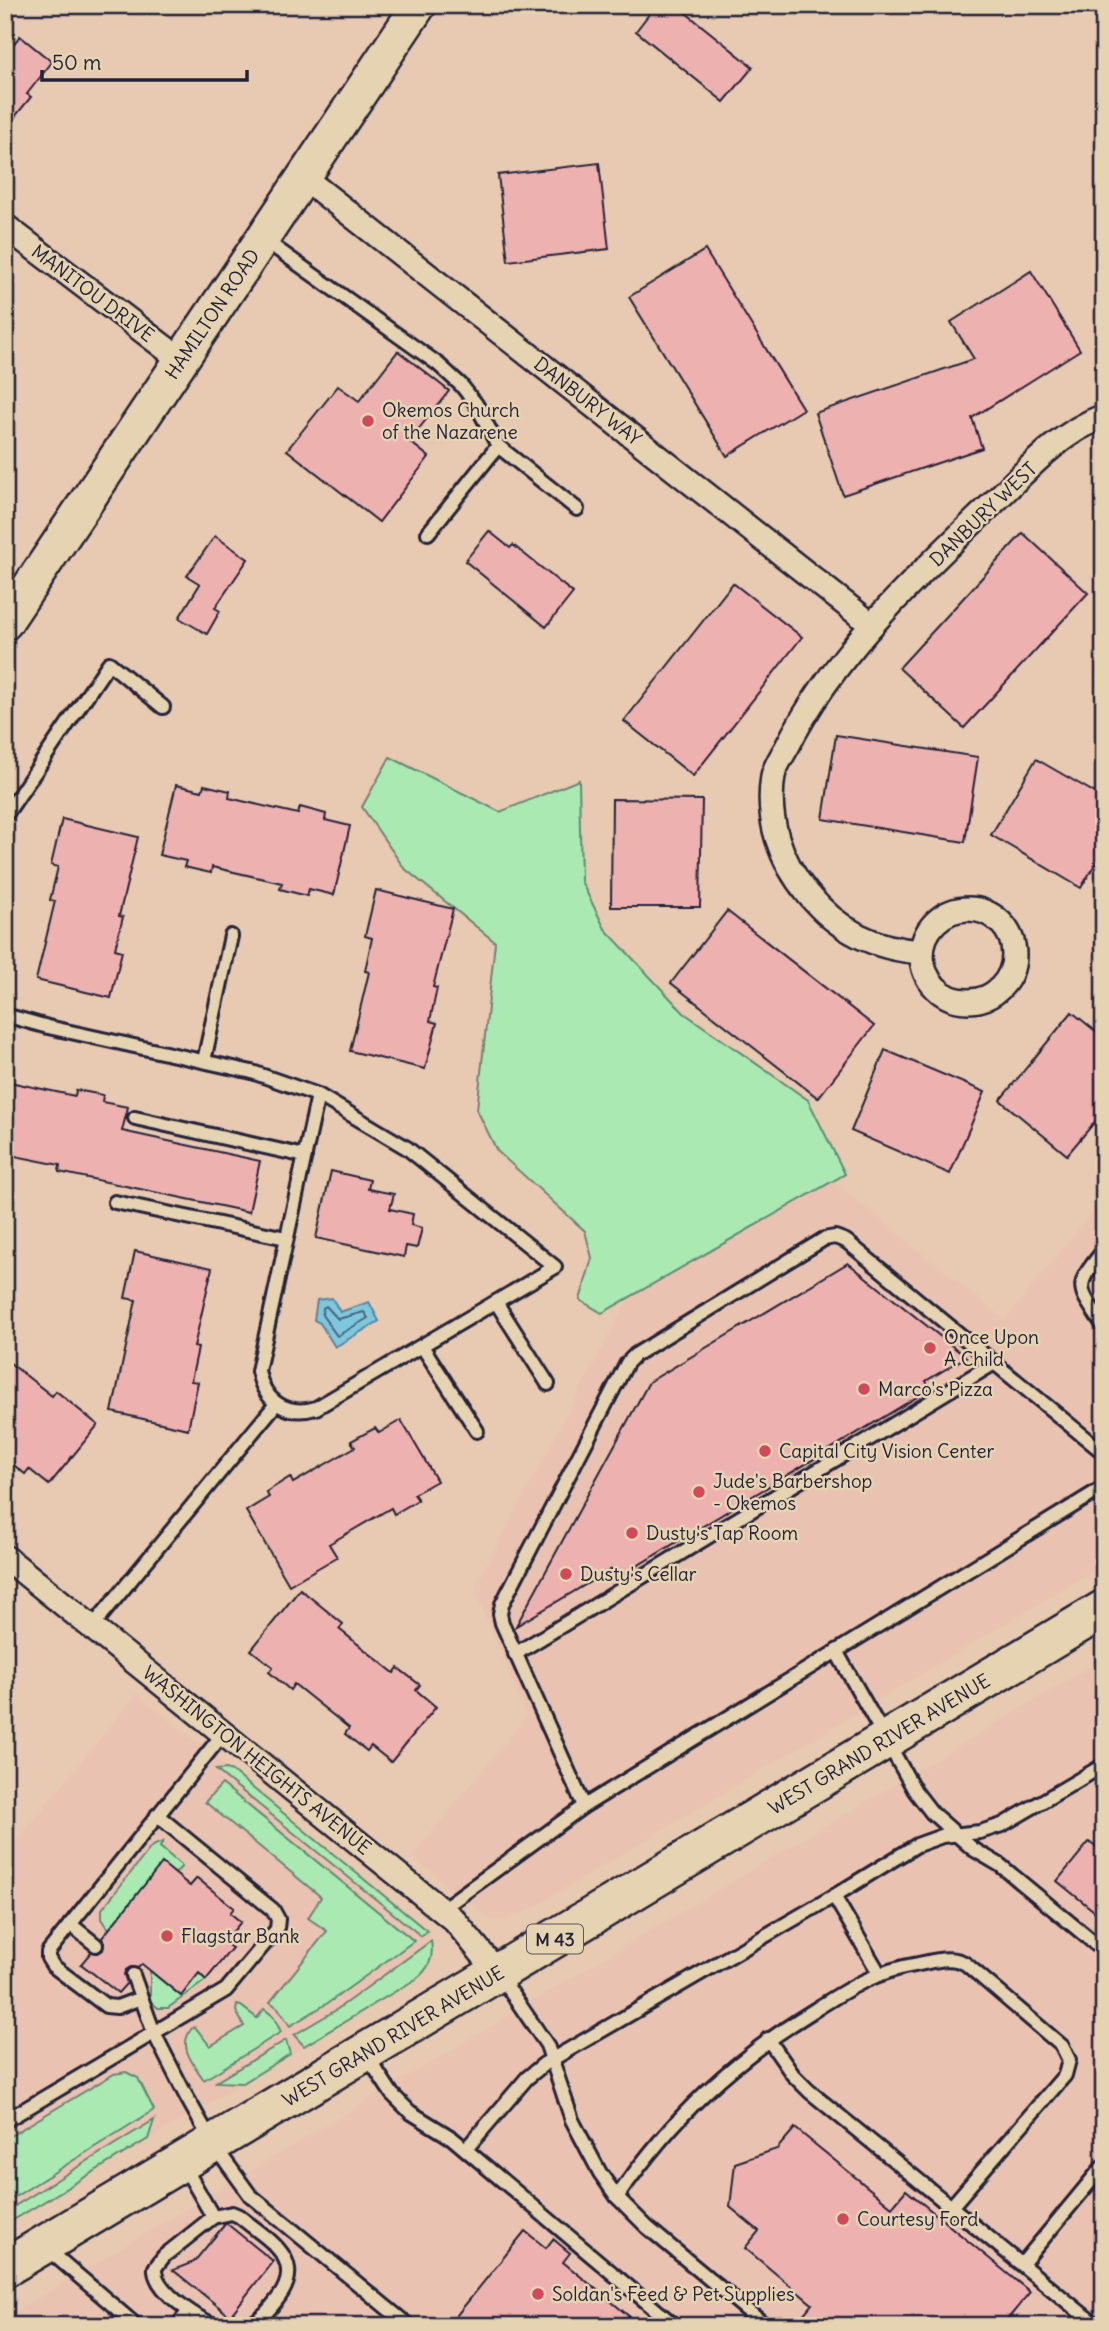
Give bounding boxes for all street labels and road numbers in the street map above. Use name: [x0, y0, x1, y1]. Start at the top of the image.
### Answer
street label: MANITOU DRIVE: [27, 239, 159, 347]
street label: HAMILTON ROAD: [160, 244, 264, 384]
street label: DANBURY WAY: [529, 352, 647, 451]
street label: DANBURY WEST: [924, 457, 1042, 571]
street label: WASHINGTON HEIGHTS AVENUE: [138, 1660, 376, 1860]
street label: WEST GRAND RIVER AVENUE: [764, 1668, 994, 1820]
road number: M 43: [527, 1924, 583, 1954]
street label: WEST GRAND RIVER AVENUE: [278, 1960, 508, 2112]

